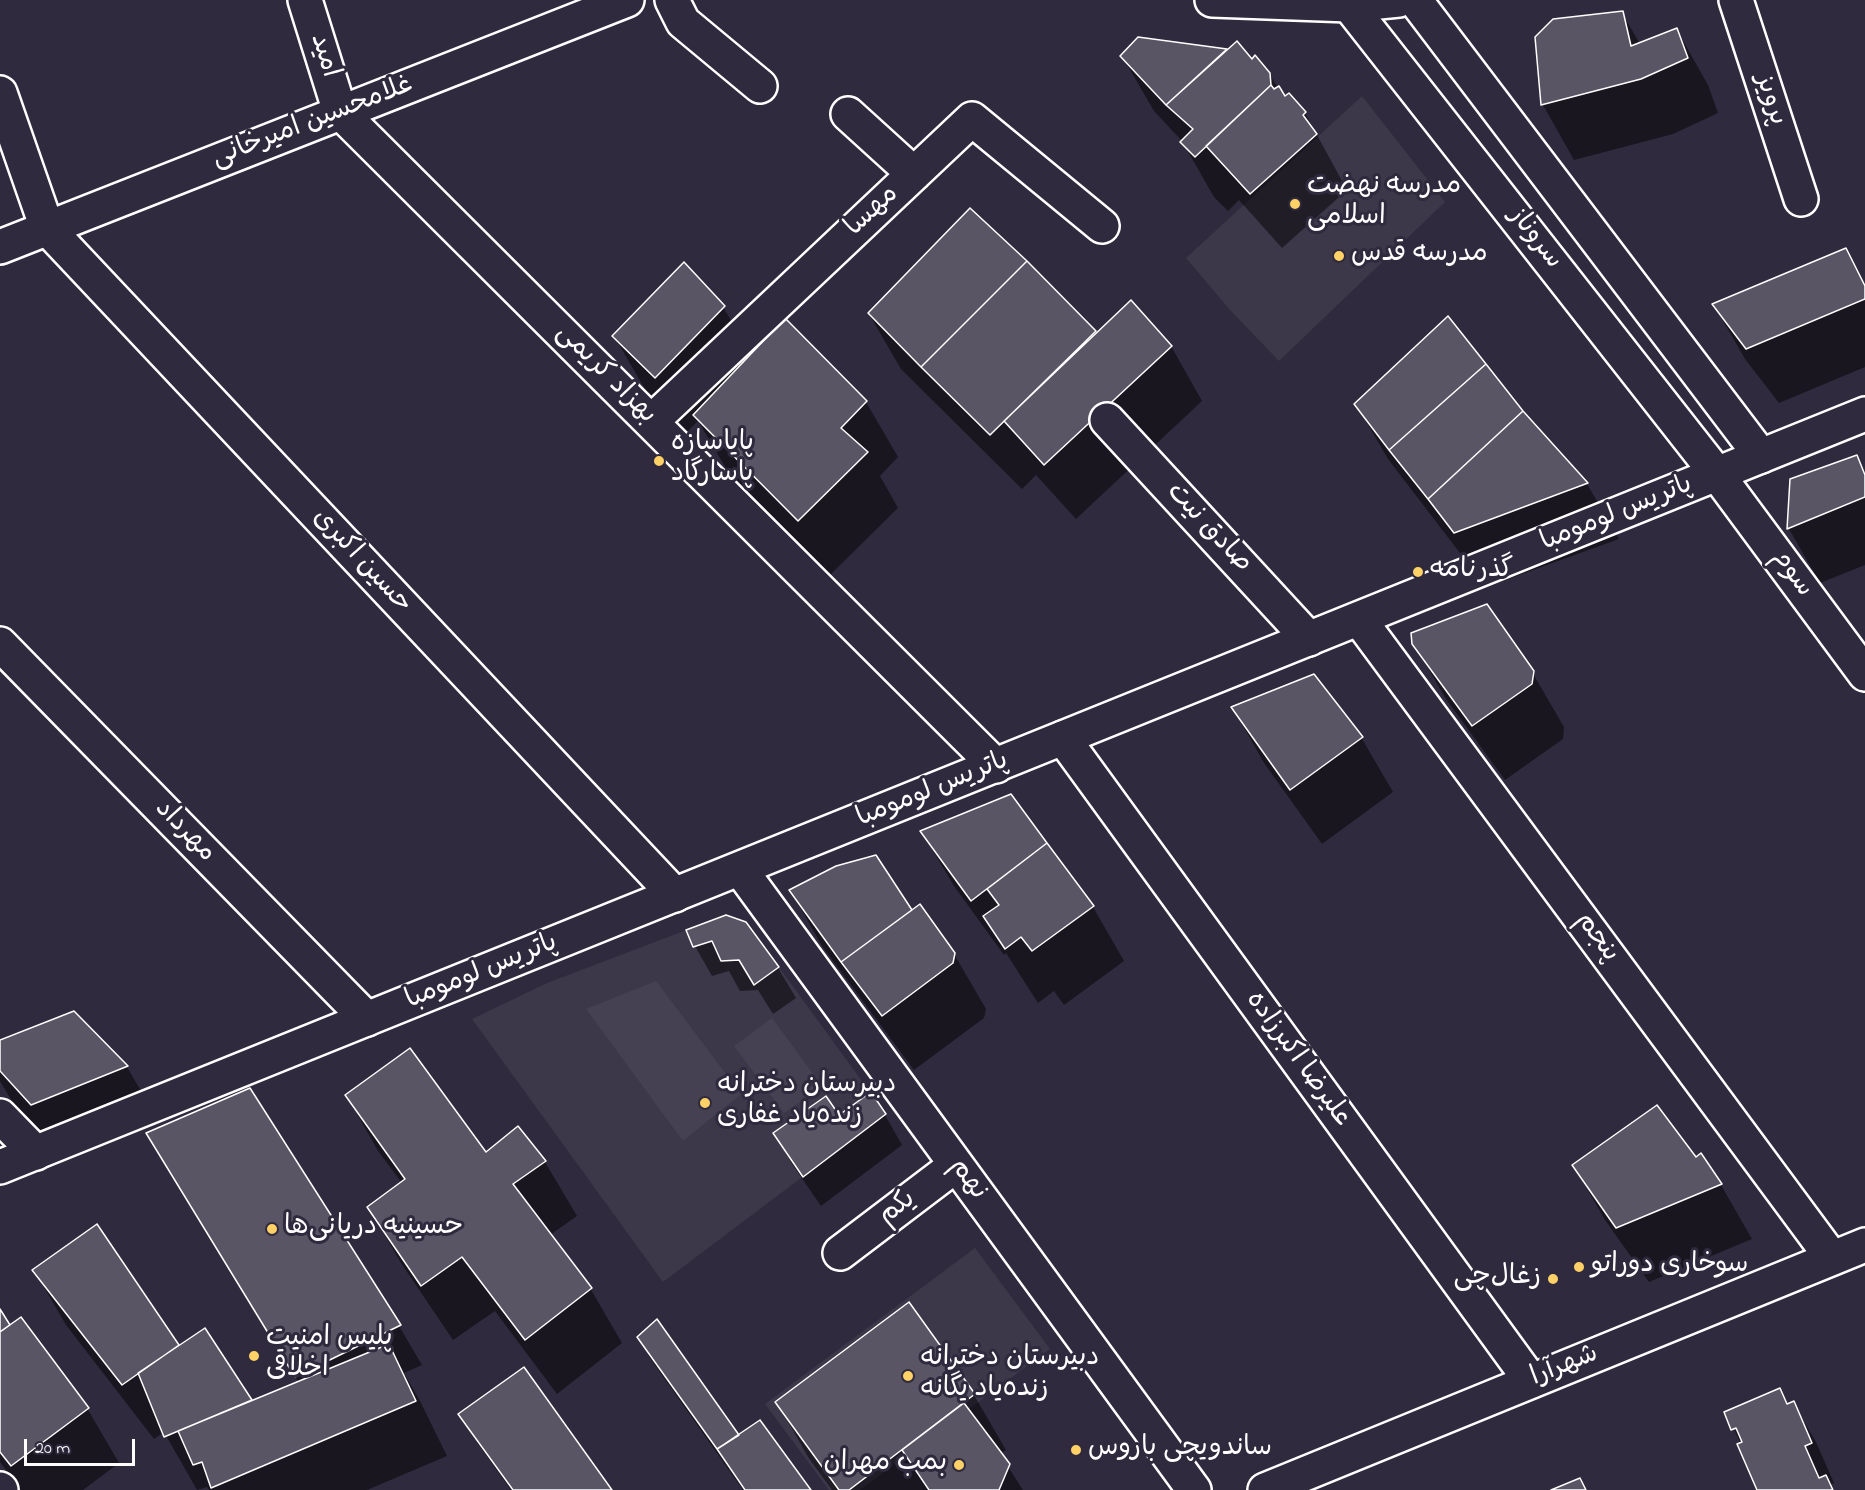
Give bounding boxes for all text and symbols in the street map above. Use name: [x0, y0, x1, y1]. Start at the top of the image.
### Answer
street label: امید: [301, 30, 345, 82]
street label: غلامحسین امیرخانی: [208, 70, 418, 176]
street label: پرویز: [1746, 70, 1792, 130]
place label: مدرسه نهضت اسلامی: [1307, 172, 1461, 235]
street label: مهسا: [840, 179, 906, 245]
marker: مدرسه نهضت اسلامی: [1288, 197, 1302, 211]
street label: سروناز: [1500, 201, 1568, 277]
place label: مدرسه قدس: [1351, 240, 1488, 272]
marker: مدرسه قدس: [1332, 249, 1346, 263]
street label: بهزاد کریمی: [548, 318, 662, 432]
place label: پایاسازه پاسارگاد: [671, 429, 754, 492]
marker: پایاسازه پاسارگاد: [652, 454, 666, 468]
street label: پاتریس لومومبا: [1536, 470, 1698, 560]
street label: صادق نیت: [1158, 477, 1258, 581]
street label: حسین اکبری: [304, 503, 418, 621]
street label: سوم: [1763, 544, 1819, 604]
place label: گذرنامه: [1430, 556, 1513, 588]
marker: گذرنامه: [1411, 565, 1425, 579]
street label: پاتریس لومومبا: [852, 746, 1014, 836]
street label: مهرداد: [146, 794, 222, 870]
street label: پنجم: [1567, 907, 1625, 969]
street label: پاتریس لومومبا: [401, 928, 563, 1018]
street label: علیرضا اکبرزاده: [1237, 986, 1357, 1134]
place label: دبیرستان دخترانه زنده‌یاد غفاری: [717, 1071, 896, 1134]
marker: دبیرستان دخترانه زنده‌یاد غفاری: [698, 1096, 712, 1110]
street label: نهم: [941, 1153, 993, 1207]
street label: یکم: [873, 1185, 923, 1233]
place label: حسینیه دریانی‌ها: [284, 1213, 463, 1245]
marker: حسینیه دریانی‌ها: [265, 1222, 279, 1236]
place label: سوخاری دوراتو: [1591, 1251, 1748, 1283]
marker: سوخاری دوراتو: [1572, 1260, 1586, 1274]
place label: زغال‌چی: [1453, 1263, 1541, 1295]
marker: زغال‌چی: [1546, 1272, 1560, 1286]
place label: پلیس امنیت اخلاقی: [266, 1324, 392, 1387]
street label: شهرآرا: [1527, 1339, 1603, 1395]
place label: دبیرستان دخترانه زنده‌یاد یگانه: [920, 1344, 1099, 1407]
marker: پلیس امنیت اخلاقی: [247, 1349, 261, 1363]
marker: دبیرستان دخترانه زنده‌یاد یگانه: [901, 1369, 915, 1383]
scale bar: [27, 1427, 138, 1465]
place label: ساندویچی باروس: [1088, 1434, 1272, 1466]
text: 20 m: [35, 1436, 70, 1462]
marker: ساندویچی باروس: [1069, 1443, 1083, 1457]
place label: بمب مهران: [824, 1449, 947, 1481]
marker: بمب مهران: [952, 1458, 966, 1472]

